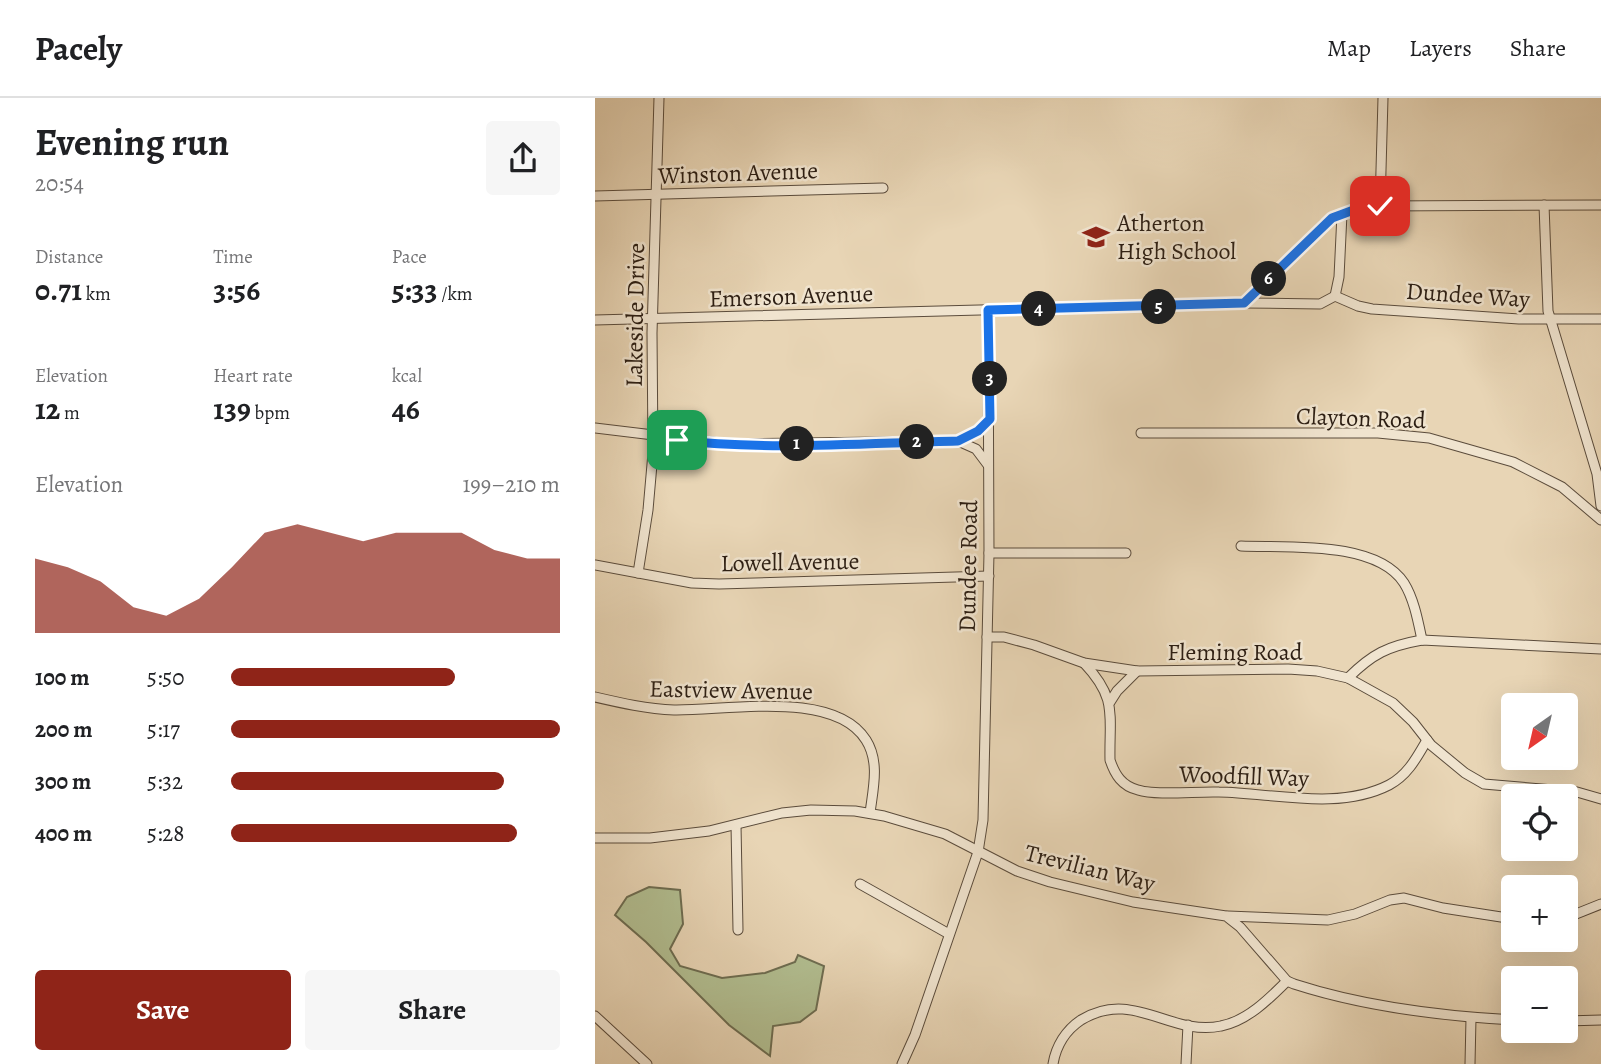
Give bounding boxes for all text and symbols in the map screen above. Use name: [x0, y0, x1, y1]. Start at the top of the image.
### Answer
text: Pacely: [35, 26, 122, 71]
text: Map: [1327, 32, 1371, 64]
text: Layers: [1409, 32, 1472, 64]
text: Share: [1510, 32, 1566, 64]
text: Evening run: [35, 116, 229, 168]
button: share: [486, 121, 560, 195]
street label: Winston Avenue: [656, 154, 819, 192]
text: 20:54: [35, 168, 84, 199]
pin: [1350, 176, 1410, 236]
icon: check: [1361, 187, 1399, 225]
place label: Atherton High School: [1116, 207, 1236, 267]
school or university icon: Atherton High School: [1081, 222, 1111, 252]
street label: Lakeside Drive: [618, 243, 652, 387]
text: Distance: [35, 244, 103, 270]
text: Time: [213, 244, 253, 270]
text: Pace: [392, 244, 427, 270]
pin: 6: [1251, 262, 1287, 296]
text: 6: [1264, 265, 1273, 291]
text: 0.71: [35, 270, 82, 310]
text: 3:56: [213, 270, 260, 310]
text: 5:33: [392, 270, 437, 310]
street label: Dundee Way: [1405, 275, 1531, 315]
street label: Emerson Avenue: [708, 277, 874, 315]
text: km: [82, 281, 111, 307]
text: /km: [437, 281, 473, 307]
pin: 5: [1141, 290, 1177, 325]
pin: 4: [1021, 292, 1057, 326]
text: 5: [1154, 293, 1163, 319]
text: 4: [1034, 295, 1043, 321]
pin: 3: [973, 362, 1007, 396]
text: Elevation: [35, 363, 108, 389]
text: Heart rate: [213, 363, 293, 389]
text: kcal: [392, 363, 422, 389]
text: 3: [985, 365, 994, 391]
text: 12: [35, 389, 60, 429]
text: 139: [213, 389, 251, 429]
text: 46: [392, 389, 420, 429]
text: m: [60, 400, 80, 426]
text: bpm: [251, 400, 290, 426]
street label: Clayton Road: [1295, 400, 1427, 436]
pin: [647, 410, 707, 470]
icon: arrive: [658, 421, 696, 459]
pin: 2: [899, 424, 935, 460]
pin: 1: [779, 426, 815, 462]
text: 2: [912, 428, 921, 454]
text: 1: [793, 430, 800, 456]
text: Elevation: [35, 469, 123, 500]
text: 199–210 m: [462, 469, 560, 500]
street label: Dundee Road: [951, 500, 985, 632]
street label: Lowell Avenue: [720, 545, 860, 579]
street label: Fleming Road: [1167, 636, 1303, 668]
text: 100 m: [35, 662, 90, 693]
text: 5:50: [147, 662, 185, 693]
street label: Eastview Avenue: [649, 673, 813, 707]
north arrow: [1501, 693, 1579, 770]
map controls: [1501, 693, 1578, 1043]
text: 200 m: [35, 714, 93, 745]
text: 5:17: [147, 714, 180, 745]
street label: Woodfill Way: [1178, 758, 1310, 794]
text: 300 m: [35, 766, 91, 797]
text: 5:32: [147, 766, 183, 797]
button: locate: [1501, 784, 1578, 861]
text: 400 m: [35, 818, 92, 849]
text: 5:28: [147, 818, 184, 849]
street label: Trevilian Way: [1022, 836, 1159, 900]
button: +: [1501, 875, 1578, 952]
button: −: [1501, 966, 1578, 1043]
button: Save: [35, 970, 291, 1050]
button: Share: [305, 970, 560, 1050]

